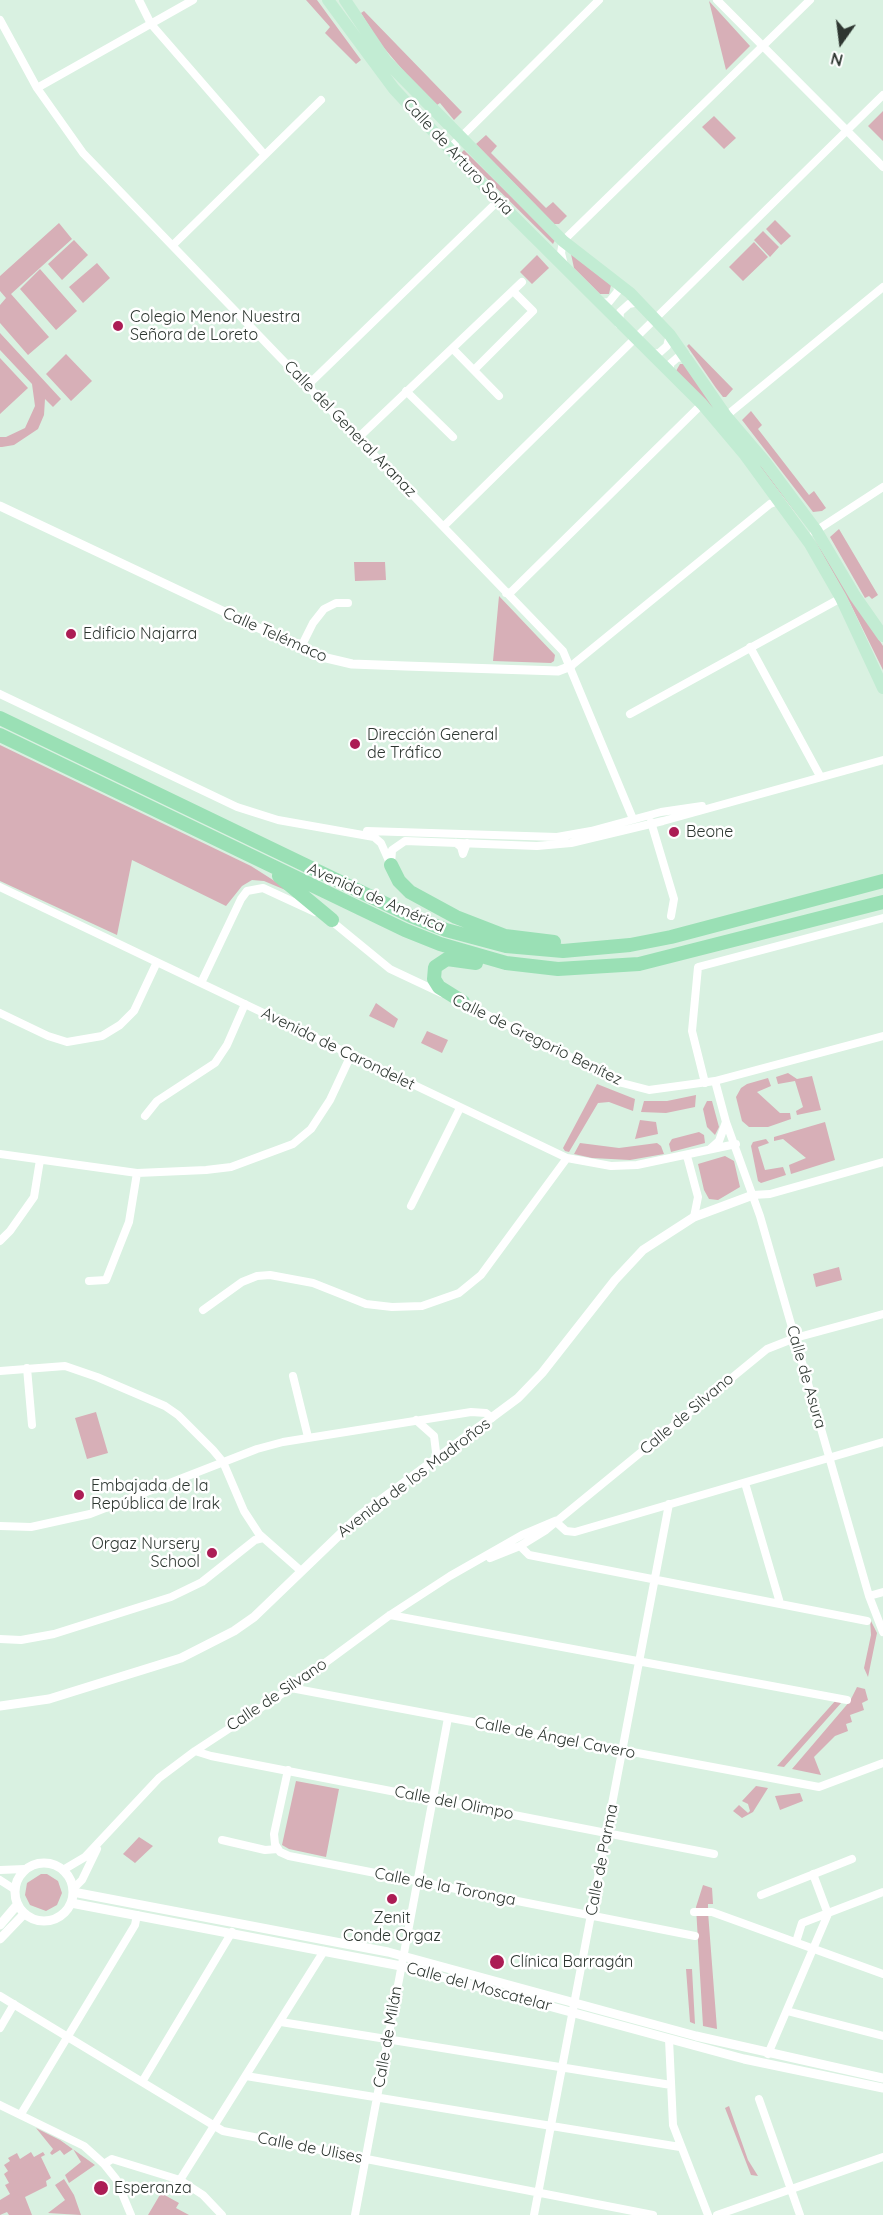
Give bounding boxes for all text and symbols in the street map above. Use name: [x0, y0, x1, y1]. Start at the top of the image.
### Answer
north arrow: [811, 12, 871, 72]
text: N: [829, 48, 845, 71]
street label: Calle de Arturo Soria: [399, 95, 517, 219]
place label: Colegio Menor Nuestra Señora de Loreto: [130, 307, 300, 345]
marker: Colegio Menor Nuestra Señora de Loreto: [111, 319, 125, 333]
street label: Calle del General Aranaz: [280, 357, 420, 501]
street label: Calle Telémaco: [220, 603, 330, 667]
place label: Edificio Najarra: [83, 624, 197, 644]
marker: Edificio Najarra: [64, 627, 78, 641]
place label: Dirección General de Tráfico: [367, 725, 498, 763]
marker: Dirección General de Tráfico: [348, 737, 362, 751]
place label: Beone: [686, 822, 733, 842]
marker: Beone: [667, 825, 681, 839]
street label: Avenida de América: [304, 859, 448, 937]
street label: Calle de Gregorio Benítez: [449, 990, 625, 1090]
street label: Avenida de Carondelet: [258, 1003, 418, 1095]
street label: Calle de Asura: [782, 1323, 830, 1431]
street label: Calle de Silvano: [636, 1369, 738, 1459]
street label: Avenida de los Madroños: [334, 1414, 494, 1542]
place label: Embajada de la República de Irak: [91, 1476, 220, 1514]
marker: Embajada de la República de Irak: [72, 1488, 86, 1502]
place label: Orgaz Nursery School: [91, 1534, 200, 1572]
marker: Orgaz Nursery School: [205, 1546, 219, 1560]
street label: Calle de Silvano: [223, 1654, 331, 1736]
street label: Calle de Ángel Cavero: [473, 1713, 637, 1763]
street label: Calle del Olimpo: [393, 1782, 515, 1824]
street label: Calle de Parma: [582, 1802, 622, 1918]
street label: Calle de la Toronga: [373, 1864, 517, 1910]
marker: Zenit Conde Orgaz: [385, 1892, 399, 1906]
place label: Zenit Conde Orgaz: [343, 1908, 441, 1946]
place label: Clínica Barragán: [510, 1952, 633, 1972]
marker: Clínica Barragán: [488, 1953, 506, 1971]
street label: Calle del Moscatelar: [404, 1958, 554, 2016]
street label: Calle de Milán: [370, 1985, 406, 2089]
street label: Calle de Ulises: [256, 2128, 364, 2168]
place label: Esperanza: [114, 2178, 192, 2198]
marker: Esperanza: [92, 2179, 110, 2197]

